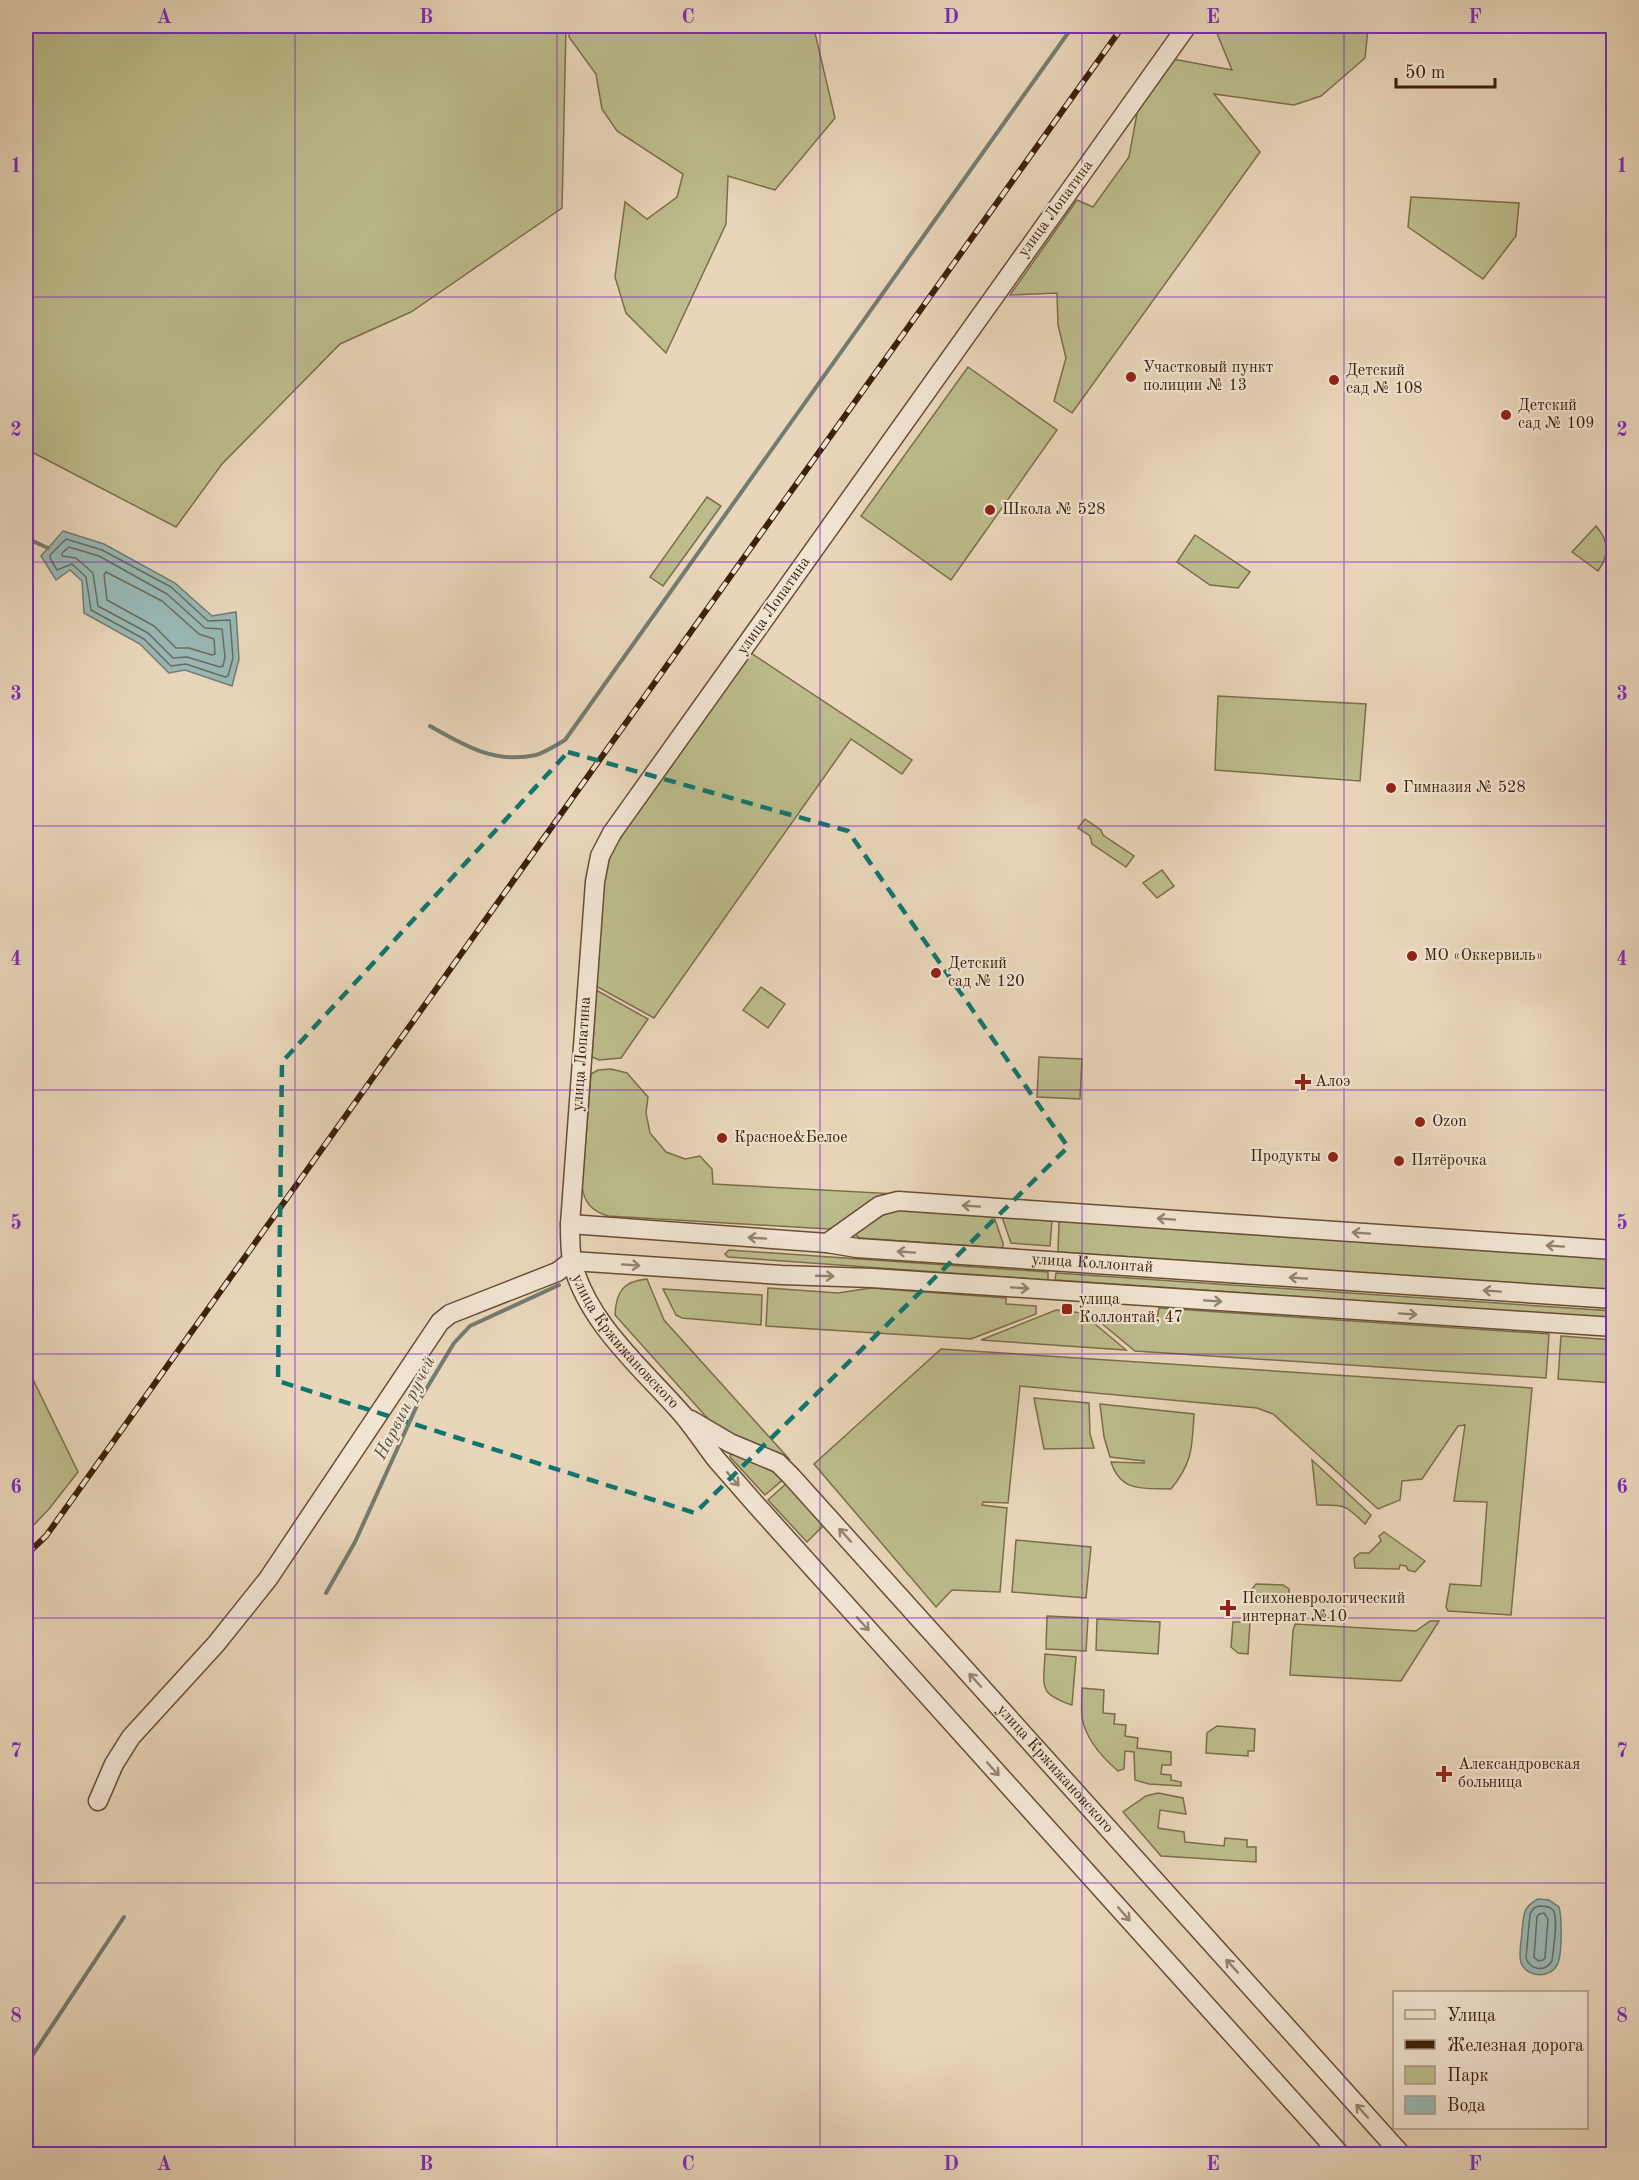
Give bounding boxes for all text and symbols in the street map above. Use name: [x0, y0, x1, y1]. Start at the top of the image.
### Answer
text: A: [156, 8, 172, 28]
text: B: [419, 8, 433, 28]
text: C: [681, 8, 695, 28]
text: D: [943, 8, 959, 28]
text: E: [1206, 8, 1220, 28]
text: F: [1468, 8, 1482, 28]
scale bar: [1396, 51, 1495, 89]
text: 50 m: [1405, 64, 1445, 82]
text: 1: [10, 157, 22, 177]
text: 1: [1616, 157, 1628, 177]
street label: улица Лопатина: [1016, 158, 1096, 260]
place label: Участковый пункт полиции № 13: [1143, 360, 1273, 394]
place label: Детский сад № 108: [1346, 363, 1423, 397]
marker: Участковый пункт полиции № 13: [1124, 370, 1138, 384]
marker: Детский сад № 108: [1327, 373, 1341, 387]
place label: Детский сад № 109: [1518, 398, 1595, 432]
marker: Детский сад № 109: [1499, 408, 1513, 422]
text: 2: [10, 421, 22, 441]
text: 2: [1616, 421, 1628, 441]
place label: Школа № 528: [1002, 502, 1105, 518]
marker: Школа № 528: [983, 503, 997, 517]
street label: улица Лопатина: [734, 554, 814, 658]
text: 3: [10, 685, 22, 705]
text: 3: [1616, 685, 1628, 705]
place label: Гимназия № 528: [1403, 780, 1526, 796]
marker: Гимназия № 528: [1384, 781, 1398, 795]
place label: МО «Оккервиль»: [1424, 948, 1543, 964]
marker: МО «Оккервиль»: [1405, 949, 1419, 963]
text: 4: [10, 950, 22, 970]
text: 4: [1616, 950, 1628, 970]
place label: Детский сад № 120: [948, 956, 1025, 990]
marker: Детский сад № 120: [929, 966, 943, 980]
street label: улица Лопатина: [570, 996, 594, 1112]
place label: Алоэ: [1315, 1074, 1350, 1090]
marker: Алоэ: [1296, 1075, 1310, 1089]
place label: Ozon: [1432, 1114, 1467, 1130]
marker: Ozon: [1413, 1115, 1427, 1129]
place label: Красное&Белое: [734, 1130, 848, 1146]
marker: Красное&Белое: [715, 1131, 729, 1145]
place label: Продукты: [1250, 1149, 1321, 1165]
marker: Продукты: [1326, 1150, 1340, 1164]
place label: Пятёрочка: [1411, 1153, 1487, 1169]
marker: Пятёрочка: [1392, 1154, 1406, 1168]
one-way arrow: [962, 1201, 982, 1212]
text: 5: [10, 1213, 22, 1234]
one-way arrow: [1157, 1213, 1177, 1224]
text: 5: [1616, 1213, 1628, 1234]
one-way arrow: [1351, 1227, 1371, 1238]
one-way arrow: [748, 1232, 767, 1243]
one-way arrow: [1546, 1240, 1566, 1251]
one-way arrow: [897, 1246, 917, 1257]
street label: улица Коллонтай: [1031, 1252, 1154, 1276]
one-way arrow: [620, 1260, 640, 1271]
one-way arrow: [815, 1271, 835, 1282]
street label: улица Кржижановского: [568, 1272, 682, 1412]
one-way arrow: [1288, 1272, 1308, 1283]
one-way arrow: [1009, 1283, 1029, 1294]
one-way arrow: [1483, 1285, 1503, 1296]
place label: улица Коллонтай, 47: [1079, 1292, 1183, 1326]
one-way arrow: [1203, 1296, 1223, 1307]
marker: улица Коллонтай, 47: [1060, 1302, 1074, 1316]
one-way arrow: [1397, 1308, 1417, 1319]
water label: Нарвин ручей: [371, 1353, 439, 1464]
one-way arrow: [726, 1471, 740, 1486]
text: 6: [10, 1478, 22, 1498]
text: 6: [1616, 1478, 1628, 1498]
one-way arrow: [838, 1528, 852, 1543]
place label: Психоневрологический интернат №10: [1242, 1591, 1405, 1625]
marker: Психоневрологический интернат №10: [1219, 1599, 1237, 1617]
one-way arrow: [856, 1617, 870, 1632]
one-way arrow: [968, 1673, 982, 1688]
street label: улица Кржижановского: [993, 1702, 1116, 1836]
text: 7: [10, 1742, 22, 1762]
text: 7: [1616, 1742, 1628, 1762]
place label: Александровская больница: [1458, 1757, 1580, 1791]
one-way arrow: [986, 1761, 1000, 1776]
marker: Александровская больница: [1435, 1765, 1453, 1783]
one-way arrow: [1117, 1906, 1131, 1921]
one-way arrow: [1225, 1958, 1239, 1973]
legend: [1393, 1991, 1588, 2129]
text: 8: [10, 2007, 22, 2027]
text: Улица: [1447, 2007, 1496, 2025]
text: 8: [1616, 2007, 1628, 2027]
text: Железная дорога: [1447, 2037, 1584, 2055]
text: Парк: [1447, 2067, 1488, 2085]
text: Вода: [1447, 2097, 1486, 2115]
one-way arrow: [1355, 2104, 1369, 2119]
text: A: [156, 2155, 172, 2175]
text: B: [419, 2155, 433, 2175]
text: C: [681, 2155, 695, 2175]
text: D: [943, 2155, 959, 2175]
text: E: [1206, 2155, 1220, 2175]
text: F: [1468, 2155, 1482, 2175]

